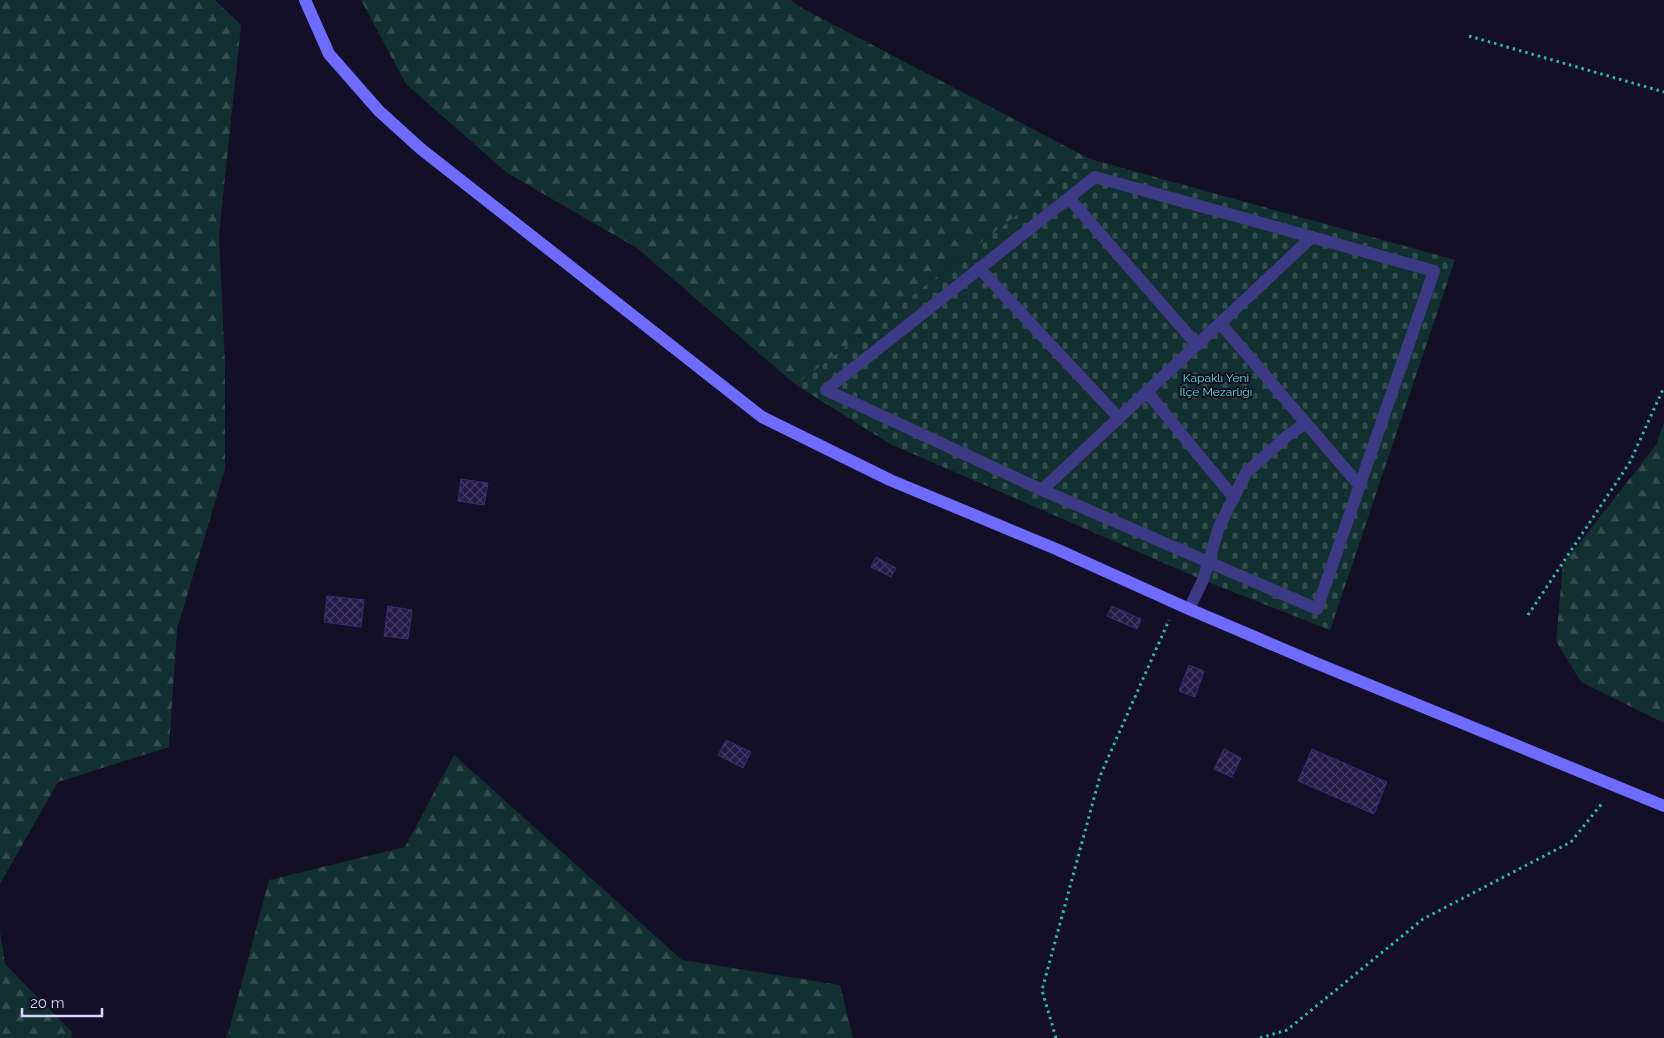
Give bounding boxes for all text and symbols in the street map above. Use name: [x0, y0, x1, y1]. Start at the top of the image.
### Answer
park label: Kapaklı Yeni İlçe Mezarlığı: [1180, 371, 1252, 399]
scale bar: [22, 986, 102, 1018]
text: 20 m: [30, 994, 65, 1012]

